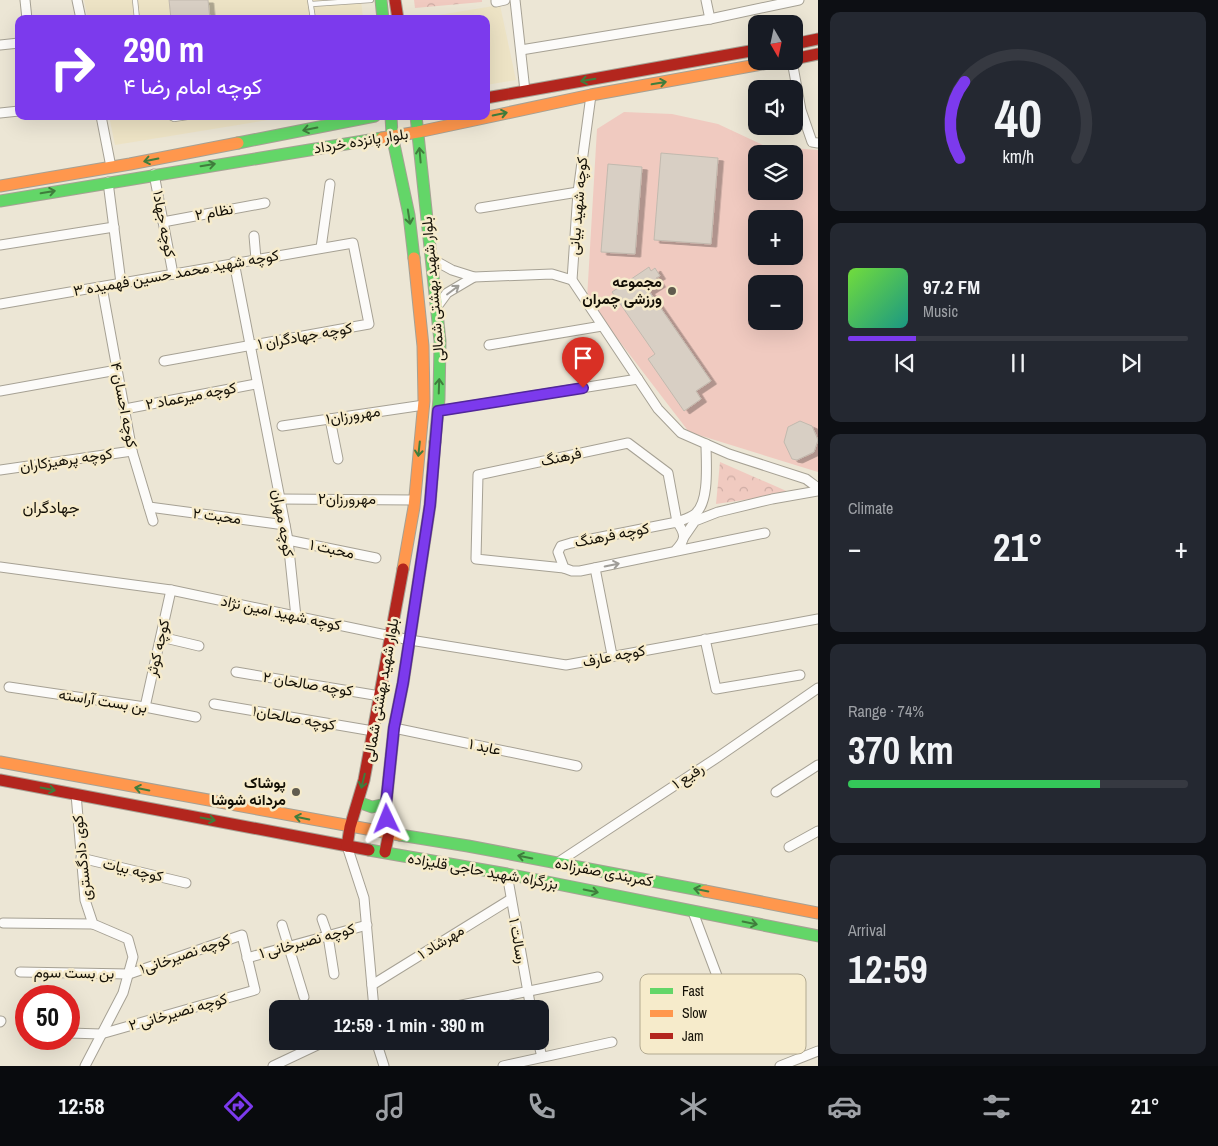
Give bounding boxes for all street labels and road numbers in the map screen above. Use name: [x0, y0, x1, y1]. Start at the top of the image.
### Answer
street label: بلوار پانزده خرداد: [312, 123, 410, 158]
street label: کوچه شهید بیانی: [563, 156, 592, 256]
street label: کوچه جهاد۱: [148, 189, 181, 259]
street label: نظام ۲: [193, 198, 235, 225]
street label: بلوار شهید بهشتی شمالی: [416, 216, 449, 362]
street label: کوچه شهید محمد حسین فهمیده ۳: [71, 244, 281, 301]
street label: کوچه جهادگران ۱: [256, 317, 354, 354]
street label: کوچه احسان ۴: [106, 360, 143, 450]
street label: کوچه میرعماد ۲: [144, 376, 238, 415]
street label: مهرورزان۱: [324, 400, 382, 429]
street label: فرهنگ: [539, 442, 583, 471]
street label: کوچه پرهیزکاران: [18, 443, 114, 476]
street label: کوچه مهران: [267, 487, 300, 559]
street label: مهرورزان۲: [318, 488, 376, 509]
street label: محبت ۲: [192, 502, 242, 529]
street label: کوچه فرهنگ: [573, 517, 651, 552]
street label: محبت ۱: [308, 534, 356, 563]
street label: کوچه شهید امین نژاد: [219, 590, 344, 636]
street label: بلوار شهید بهشتی شمالی: [358, 616, 403, 763]
street label: کوچه کوثر: [140, 617, 174, 680]
street label: کوچه عارف: [581, 639, 647, 672]
street label: کوچه صالحان ۲: [262, 666, 355, 701]
street label: بن بست آراسته: [57, 683, 149, 718]
street label: کوچه صالحان۱: [251, 700, 338, 735]
street label: عابد ۱: [467, 733, 503, 760]
street label: رفیع ۱: [668, 758, 708, 794]
street label: کوی دادگستری: [67, 814, 96, 902]
street label: بزرگراه شهید حاجی قلیزاده: [406, 847, 560, 894]
street label: کوچه بیات: [101, 852, 166, 887]
street label: کمربندی صفرزاده: [553, 852, 655, 891]
street label: رسالت ۱: [504, 917, 533, 965]
street label: کوچه نصیرخانی ۱: [257, 918, 357, 963]
street label: مهرشاد ۱: [414, 919, 468, 964]
street label: کوچه نصیرخانی۱: [137, 928, 233, 979]
street label: بن بست سوم: [34, 961, 114, 984]
street label: کوچه نصیرخانی ۲: [126, 987, 230, 1036]

